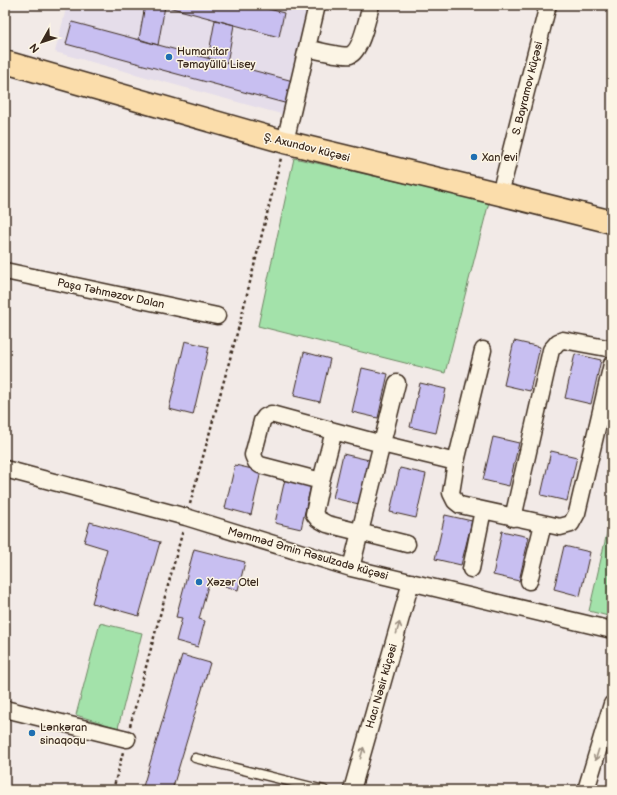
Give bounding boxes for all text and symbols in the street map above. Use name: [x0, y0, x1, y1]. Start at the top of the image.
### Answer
north arrow: [22, 22, 62, 62]
street label: S. Bayramov küçəsi: [510, 40, 545, 136]
text: N: [27, 41, 42, 55]
place label: Humanitar Təmayüllü Lisey: [177, 45, 256, 71]
marker: Humanitar Təmayüllü Lisey: [164, 52, 174, 62]
street label: Ş. Axundov küçəsi: [263, 131, 351, 164]
place label: Xan evi: [481, 151, 518, 164]
marker: Xan evi: [469, 152, 479, 162]
street label: Paşa Təhməzov Dalan: [56, 276, 166, 311]
street label: Məmməd Əmin Rəsulzadə küçəsi: [226, 524, 390, 583]
place label: Xəzər Otel: [206, 576, 259, 589]
marker: Xəzər Otel: [194, 577, 204, 587]
one-way arrow: [395, 621, 402, 634]
street label: Hacı Nəsir küçəsi: [363, 642, 400, 730]
place label: Lənkəran sinaqoqu: [40, 721, 87, 747]
marker: Lənkəran sinaqoqu: [27, 728, 37, 738]
one-way arrow: [359, 746, 366, 759]
one-way arrow: [593, 748, 600, 761]

